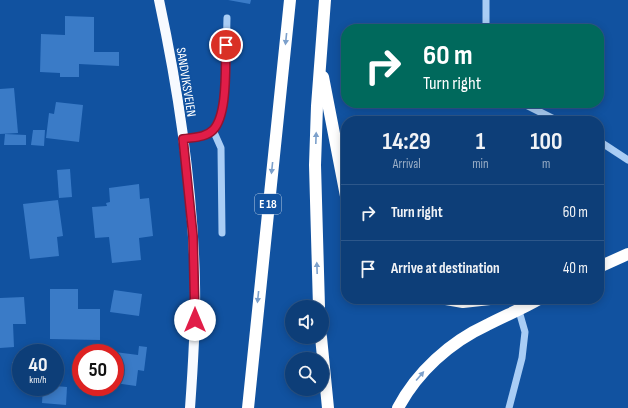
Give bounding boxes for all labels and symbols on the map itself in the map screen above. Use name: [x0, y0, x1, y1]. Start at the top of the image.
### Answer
pin: [209, 28, 243, 62]
one-way arrow: [282, 33, 289, 45]
street label: SANDVIKSVEIEN: [173, 46, 199, 118]
one-way arrow: [312, 132, 319, 144]
one-way arrow: [269, 162, 275, 174]
road number: E 18: [255, 194, 281, 214]
one-way arrow: [314, 261, 320, 274]
one-way arrow: [255, 291, 262, 303]
position arrow: [174, 299, 216, 341]
speed limit sign: 50: [72, 344, 124, 396]
one-way arrow: [415, 371, 425, 381]

